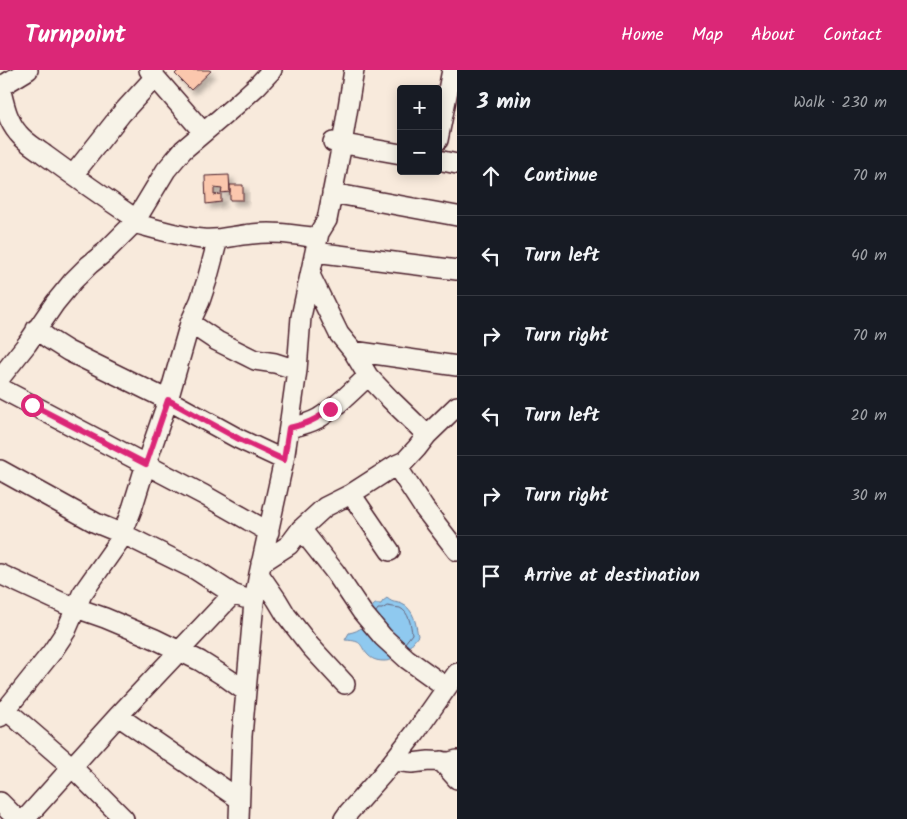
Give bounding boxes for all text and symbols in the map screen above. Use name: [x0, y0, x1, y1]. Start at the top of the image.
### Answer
text: Turnpoint: [25, 16, 126, 55]
text: Home: [621, 21, 664, 50]
text: Map: [692, 21, 723, 50]
text: About: [751, 21, 795, 50]
text: Contact: [823, 21, 882, 50]
map controls: [397, 85, 442, 175]
button: +: [397, 85, 442, 130]
text: 3 min: [477, 86, 531, 119]
text: Walk · 230 m: [793, 90, 887, 115]
button: −: [397, 130, 442, 175]
text: Continue: [524, 161, 597, 191]
icon: ahead: [477, 162, 505, 190]
text: 70 m: [852, 163, 887, 188]
text: Turn left: [524, 241, 599, 271]
icon: left: [477, 242, 505, 270]
text: 40 m: [851, 243, 887, 268]
text: Turn right: [524, 321, 609, 351]
icon: right: [477, 322, 505, 350]
text: 70 m: [852, 323, 887, 348]
route start: [21, 394, 44, 417]
route end: [319, 398, 342, 421]
text: Turn left: [524, 401, 599, 431]
icon: left: [477, 402, 505, 430]
text: 20 m: [851, 403, 887, 428]
text: Turn right: [524, 481, 609, 511]
icon: right: [477, 482, 505, 510]
text: 30 m: [851, 483, 887, 508]
text: Arrive at destination: [524, 561, 700, 591]
icon: arrive: [477, 562, 505, 590]

